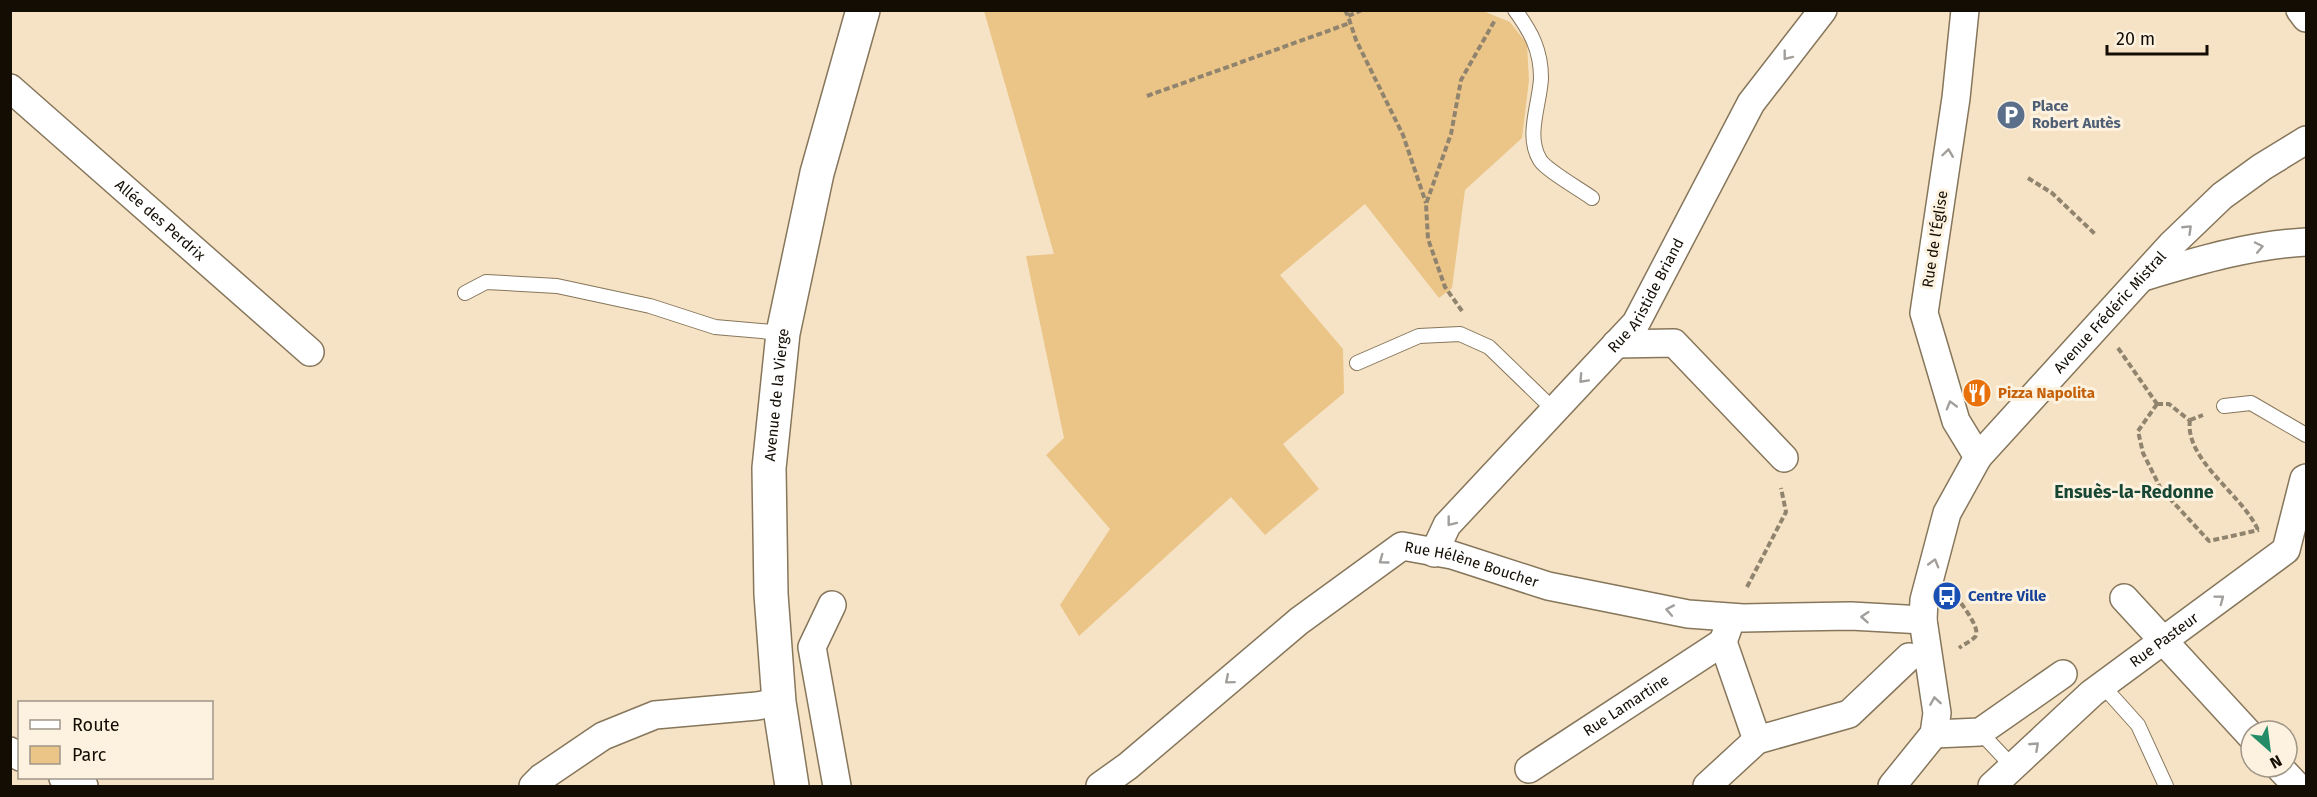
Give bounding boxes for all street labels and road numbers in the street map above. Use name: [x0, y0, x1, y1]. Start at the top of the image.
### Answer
street label: Allée des Perdrix: [111, 176, 209, 265]
street label: Rue de l’Église: [1918, 189, 1952, 289]
street label: Rue Aristide Briand: [1604, 235, 1688, 356]
street label: Avenue Frédéric Mistral: [2050, 247, 2170, 377]
street label: Avenue de la Vierge: [761, 326, 793, 462]
street label: Rue Hélène Boucher: [1403, 538, 1541, 591]
street label: Rue Pasteur: [2126, 609, 2202, 671]
street label: Rue Lamartine: [1580, 671, 1672, 740]

